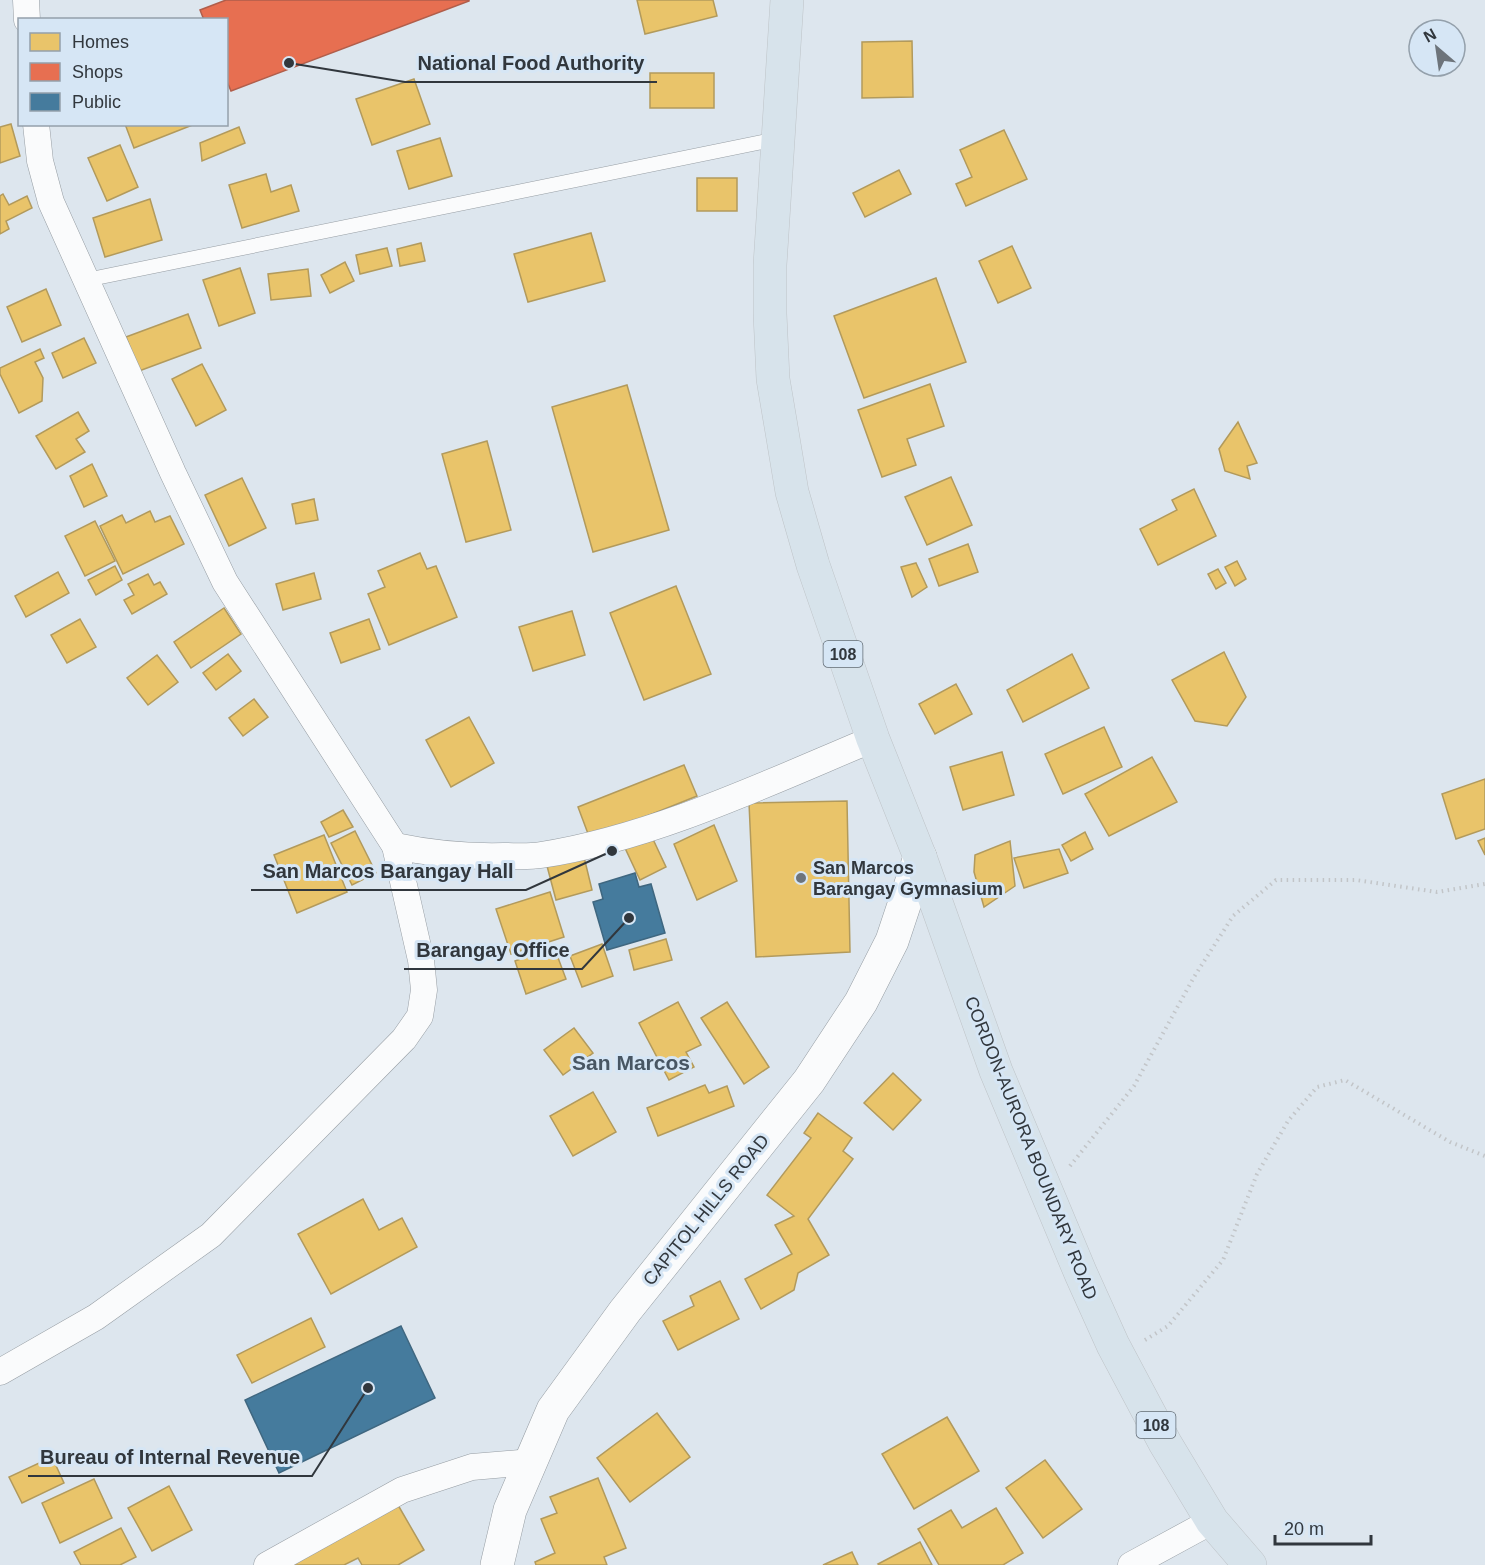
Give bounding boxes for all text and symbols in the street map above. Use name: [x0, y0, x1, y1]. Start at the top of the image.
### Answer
legend: [18, 18, 228, 126]
north arrow: [1407, 18, 1467, 78]
text: N: [1421, 25, 1439, 46]
text: Homes: [72, 32, 129, 52]
callout: National Food Authority: [405, 44, 657, 82]
text: National Food Authority: [417, 52, 645, 74]
text: Shops: [72, 62, 123, 82]
text: Public: [72, 92, 121, 112]
road number: 108: [824, 641, 862, 667]
callout: San Marcos Barangay Hall: [251, 852, 526, 890]
place label: San Marcos Barangay Gymnasium: [813, 858, 1003, 899]
text: San Marcos Barangay Hall: [262, 860, 514, 882]
marker: San Marcos Barangay Gymnasium: [794, 871, 808, 885]
callout: Barangay Office: [404, 931, 582, 969]
text: Barangay Office: [416, 939, 570, 961]
street label: CORDON-AURORA BOUNDARY ROAD: [961, 993, 1101, 1303]
district label: San Marcos: [572, 1051, 690, 1074]
street label: CAPITOL HILLS ROAD: [639, 1131, 773, 1289]
road number: 108: [1136, 1412, 1176, 1438]
callout: Bureau of Internal Revenue: [28, 1438, 312, 1476]
text: Bureau of Internal Revenue: [40, 1446, 300, 1468]
scale bar: [1275, 1508, 1371, 1546]
text: 20 m: [1284, 1519, 1324, 1539]

